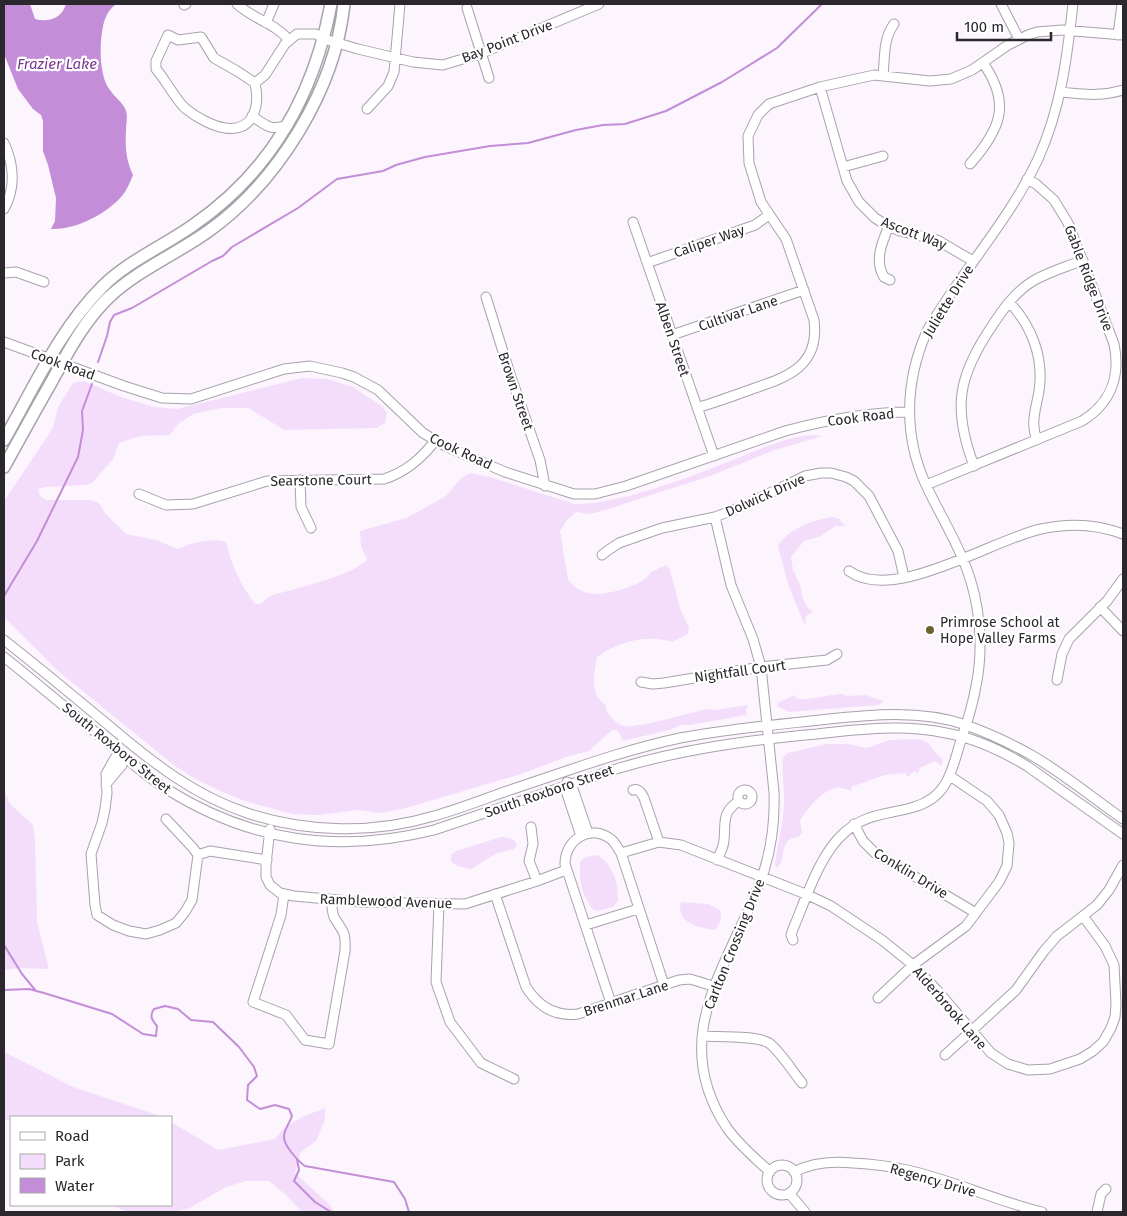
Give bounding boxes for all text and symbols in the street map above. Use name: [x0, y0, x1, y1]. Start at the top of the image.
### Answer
scale bar: [957, 10, 1051, 42]
street label: Bay Point Drive: [459, 16, 555, 67]
text: 100 m: [964, 18, 1004, 36]
water label: Frazier Lake: [17, 55, 97, 73]
street label: Ascott Way: [879, 213, 949, 254]
street label: Caliper Way: [672, 221, 747, 262]
street label: Gable Ridge Drive: [1061, 223, 1117, 334]
street label: Juliette Drive: [919, 262, 977, 341]
street label: Cultivar Lane: [696, 292, 780, 335]
street label: Alben Street: [652, 300, 694, 380]
street label: Cook Road: [28, 345, 97, 384]
street label: Brown Street: [494, 350, 537, 433]
street label: Cook Road: [827, 405, 895, 430]
street label: Cook Road: [427, 430, 495, 473]
street label: Dolwick Drive: [723, 470, 808, 521]
street label: Searstone Court: [270, 471, 373, 490]
place label: Primrose School at Hope Valley Farms: [940, 614, 1061, 647]
marker: Primrose School at Hope Valley Farms: [924, 624, 936, 636]
street label: Nightfall Court: [693, 657, 788, 686]
street label: South Roxboro Street: [59, 699, 175, 798]
street label: South Roxboro Street: [482, 761, 617, 822]
street label: Conklin Drive: [870, 845, 951, 902]
street label: Carlton Crossing Drive: [700, 876, 768, 1012]
street label: Ramblewood Avenue: [319, 891, 453, 912]
street label: Alderbrook Lane: [909, 963, 990, 1053]
street label: Brenmar Lane: [582, 977, 671, 1020]
legend: [10, 1116, 172, 1206]
text: Road: [55, 1127, 90, 1145]
text: Park: [55, 1152, 85, 1170]
street label: Regency Drive: [888, 1160, 978, 1201]
text: Water: [55, 1177, 94, 1195]

